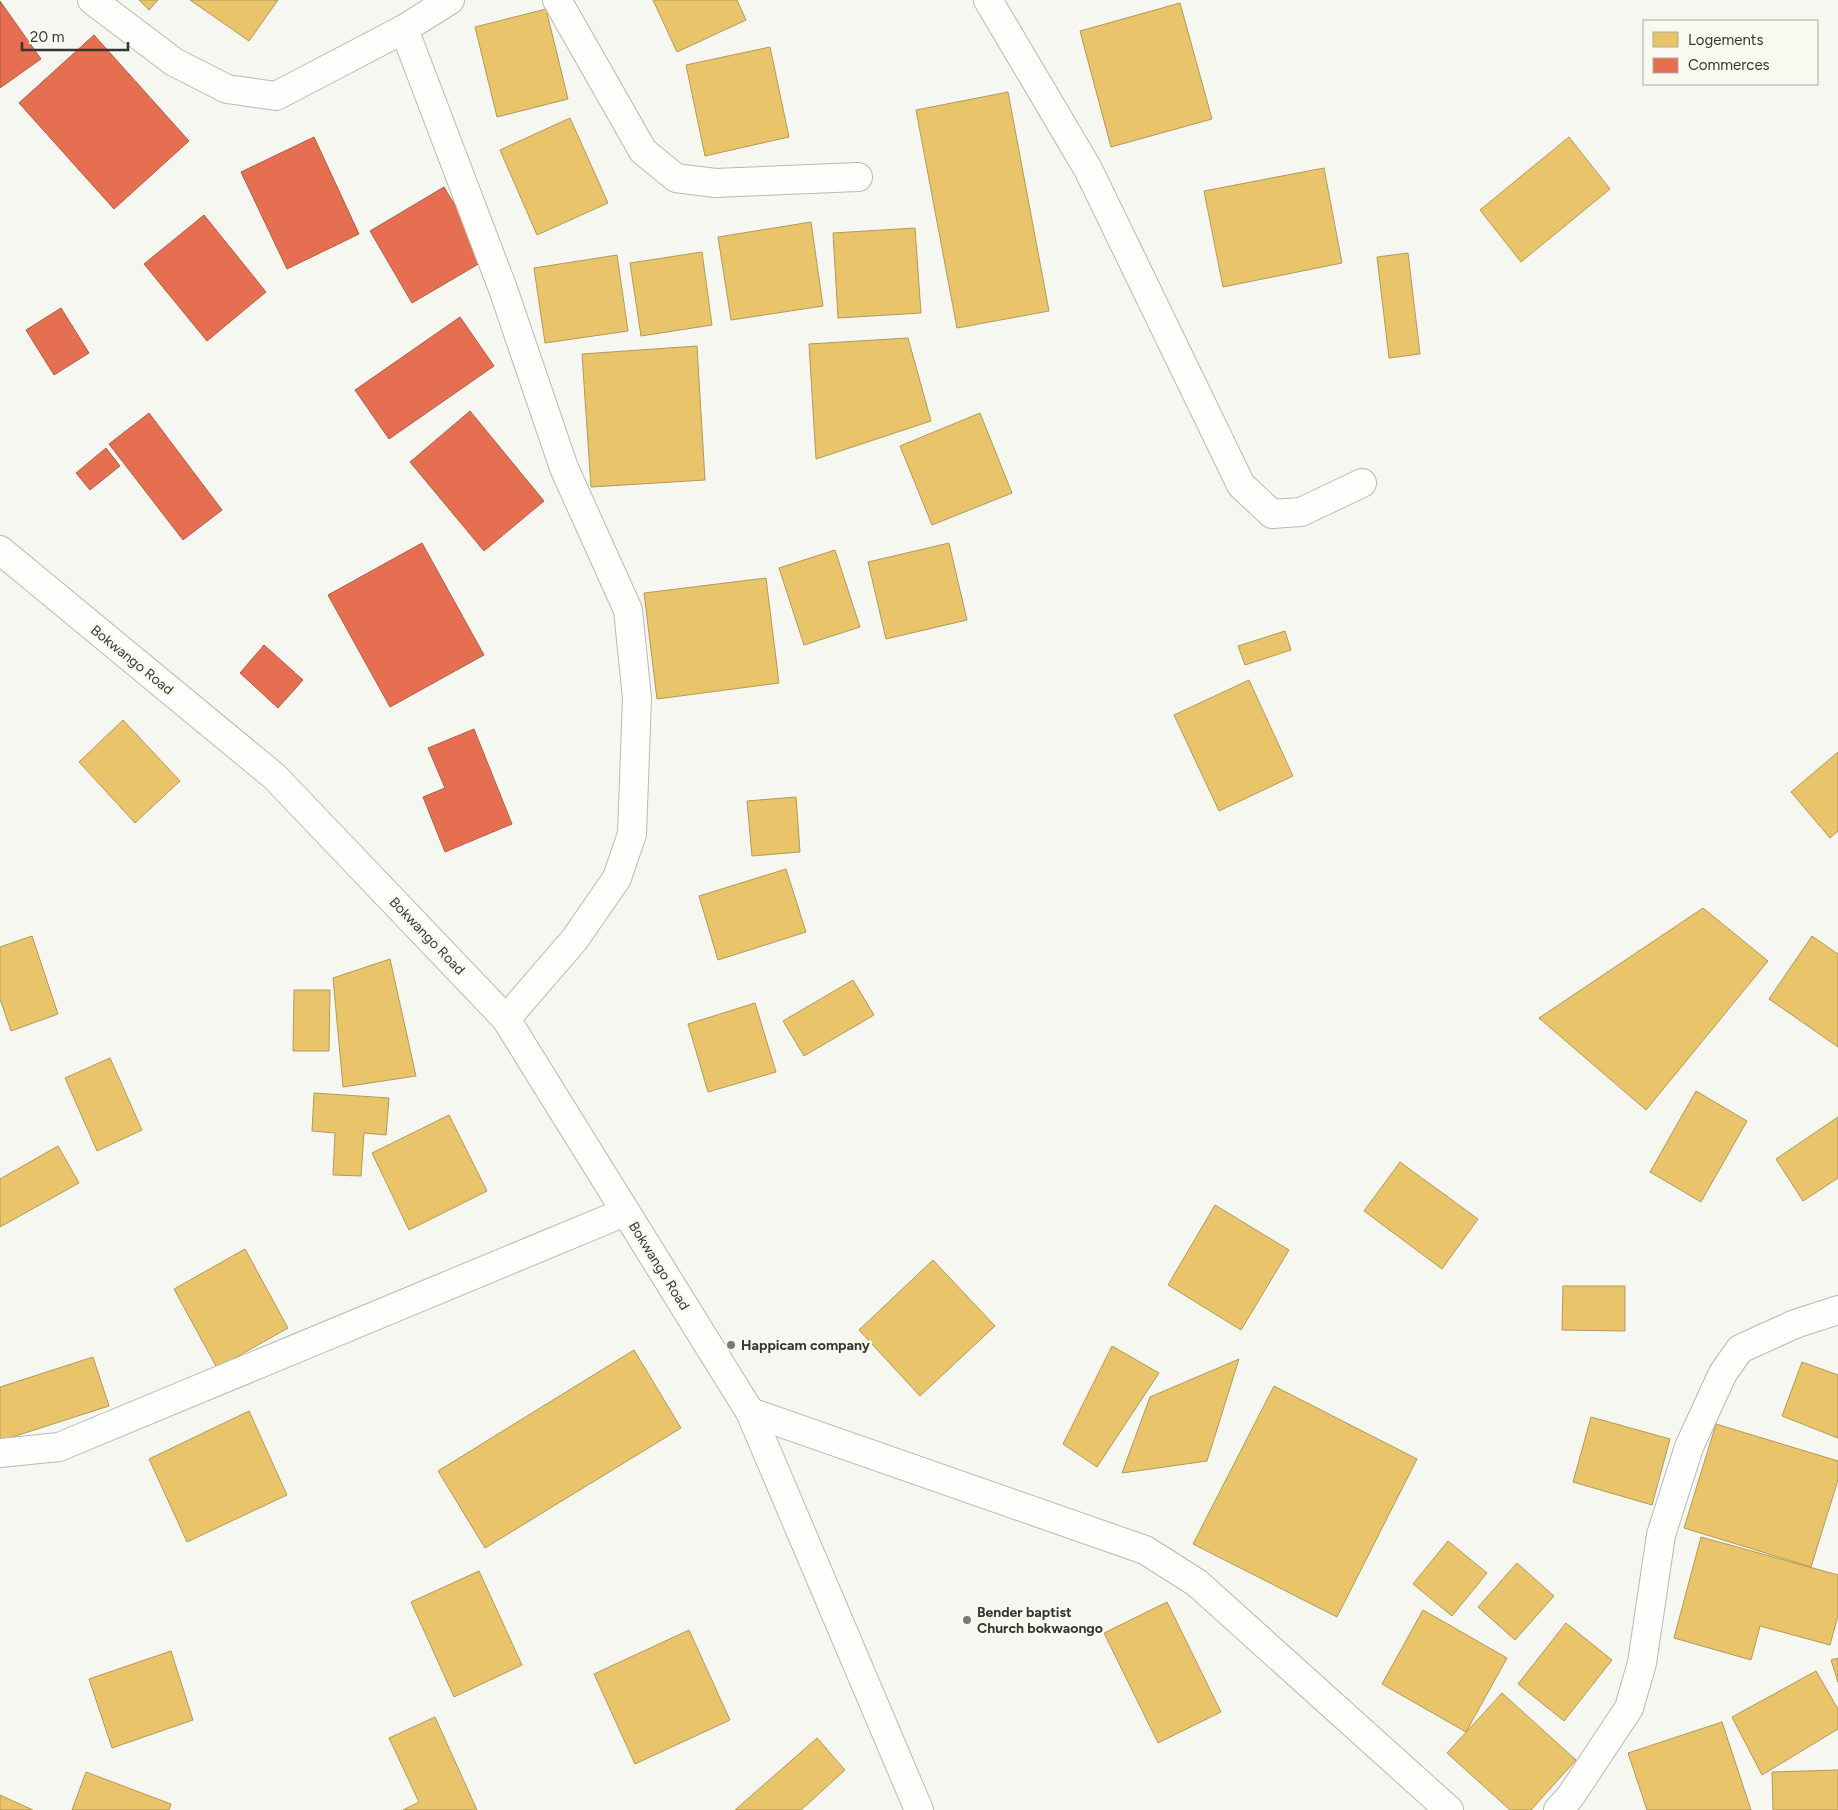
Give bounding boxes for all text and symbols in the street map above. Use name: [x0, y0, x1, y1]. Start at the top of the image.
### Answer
scale bar: [22, 20, 129, 52]
legend: [1643, 20, 1818, 85]
text: 20 m: [30, 28, 64, 46]
text: Logements: [1688, 31, 1763, 49]
text: Commerces: [1688, 56, 1770, 74]
street label: Bokwango Road: [87, 622, 177, 698]
street label: Bokwango Road: [386, 894, 468, 978]
street label: Bokwango Road: [625, 1219, 693, 1313]
place label: Happicam company: [741, 1337, 871, 1354]
marker: Happicam company: [725, 1339, 737, 1351]
place label: Bender baptist Church bokwaongo: [977, 1604, 1103, 1637]
marker: Bender baptist Church bokwaongo: [961, 1614, 973, 1626]

